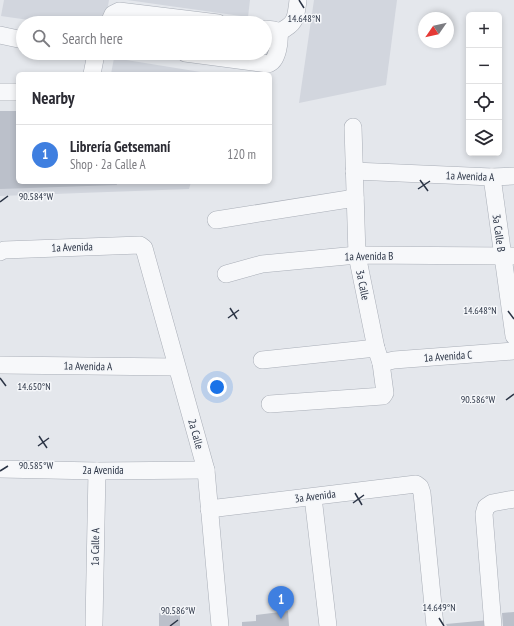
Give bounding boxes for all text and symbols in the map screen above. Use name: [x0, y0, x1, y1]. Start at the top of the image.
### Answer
text: 14.648°N: [287, 12, 321, 25]
north arrow: [418, 12, 454, 48]
map controls: [466, 12, 502, 156]
button: +: [466, 12, 502, 48]
search box: [16, 16, 272, 60]
icon: search: [30, 27, 52, 49]
text: Search here: [62, 29, 123, 48]
button: −: [466, 48, 502, 84]
button: locate: [466, 84, 502, 120]
text: Nearby: [32, 87, 75, 109]
button: layers: [466, 120, 502, 156]
text: Librería Getsemaní: [70, 137, 170, 156]
text: 1: [42, 146, 48, 163]
text: 120 m: [227, 146, 256, 163]
text: Shop · 2a Calle A: [70, 156, 146, 173]
street label: 1a Avenida A: [445, 168, 495, 184]
text: 90.584°W: [19, 190, 53, 203]
street label: 3a Calle B: [489, 213, 509, 253]
street label: 1a Avenida: [51, 239, 93, 255]
street label: 1a Avenida B: [344, 249, 394, 263]
street label: 3a Calle: [353, 269, 373, 302]
text: 14.648°N: [463, 304, 497, 317]
street label: 1a Avenida C: [423, 347, 473, 365]
street label: 1a Avenida A: [64, 359, 113, 373]
your location: [207, 377, 227, 397]
text: 14.650°N: [17, 380, 51, 393]
text: 90.586°W: [461, 393, 495, 406]
street label: 2a Calle: [185, 417, 207, 451]
text: 90.585°W: [19, 459, 53, 472]
street label: 2a Avenida: [82, 463, 124, 477]
street label: 3a Avenida: [294, 487, 336, 505]
street label: 1a Calle A: [88, 527, 102, 566]
pin: 1: [268, 586, 294, 619]
text: 14.649°N: [422, 601, 456, 614]
text: 90.586°W: [161, 604, 195, 617]

